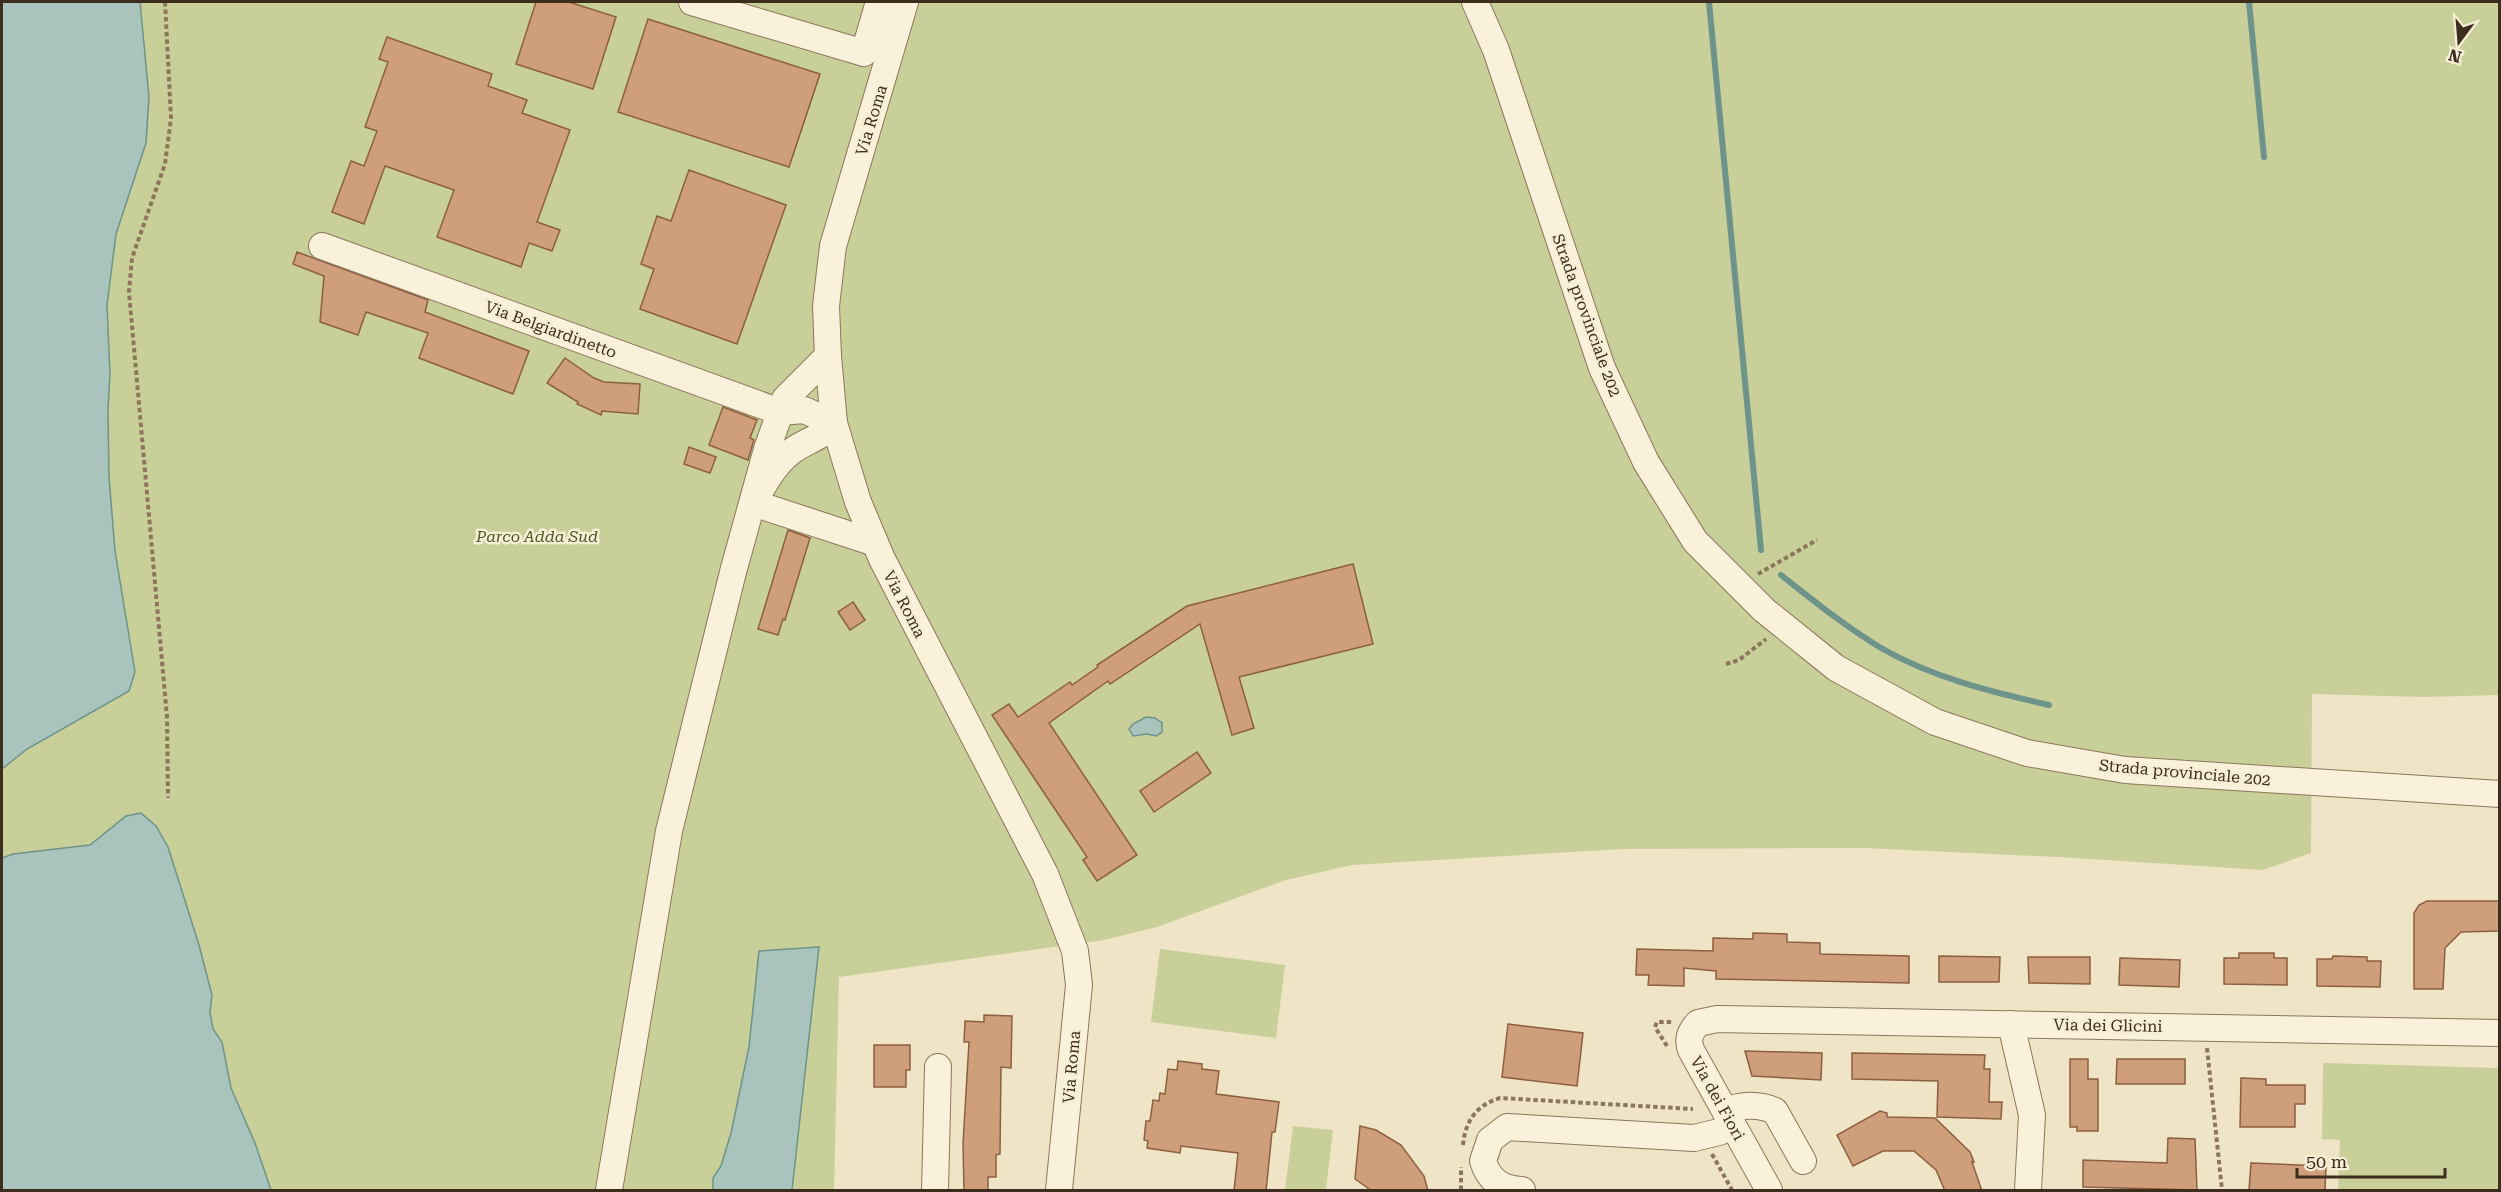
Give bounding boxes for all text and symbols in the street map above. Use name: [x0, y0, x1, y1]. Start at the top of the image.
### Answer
north arrow: [2429, 12, 2489, 72]
text: N: [2446, 45, 2464, 67]
street label: Via Roma: [852, 82, 891, 158]
street label: Strada provinciale 202: [1548, 231, 1625, 399]
street label: Via Belgiardinetto: [482, 297, 619, 362]
park label: Parco Adda Sud: [475, 527, 598, 546]
street label: Via Roma: [880, 567, 930, 641]
street label: Strada provinciale 202: [2098, 756, 2272, 789]
street label: Via dei Glicini: [2053, 1015, 2163, 1036]
street label: Via Roma: [1059, 1030, 1084, 1104]
street label: Via dei Fiori: [1687, 1053, 1749, 1144]
scale bar: [2297, 1141, 2446, 1179]
text: 50 m: [2306, 1151, 2347, 1172]

